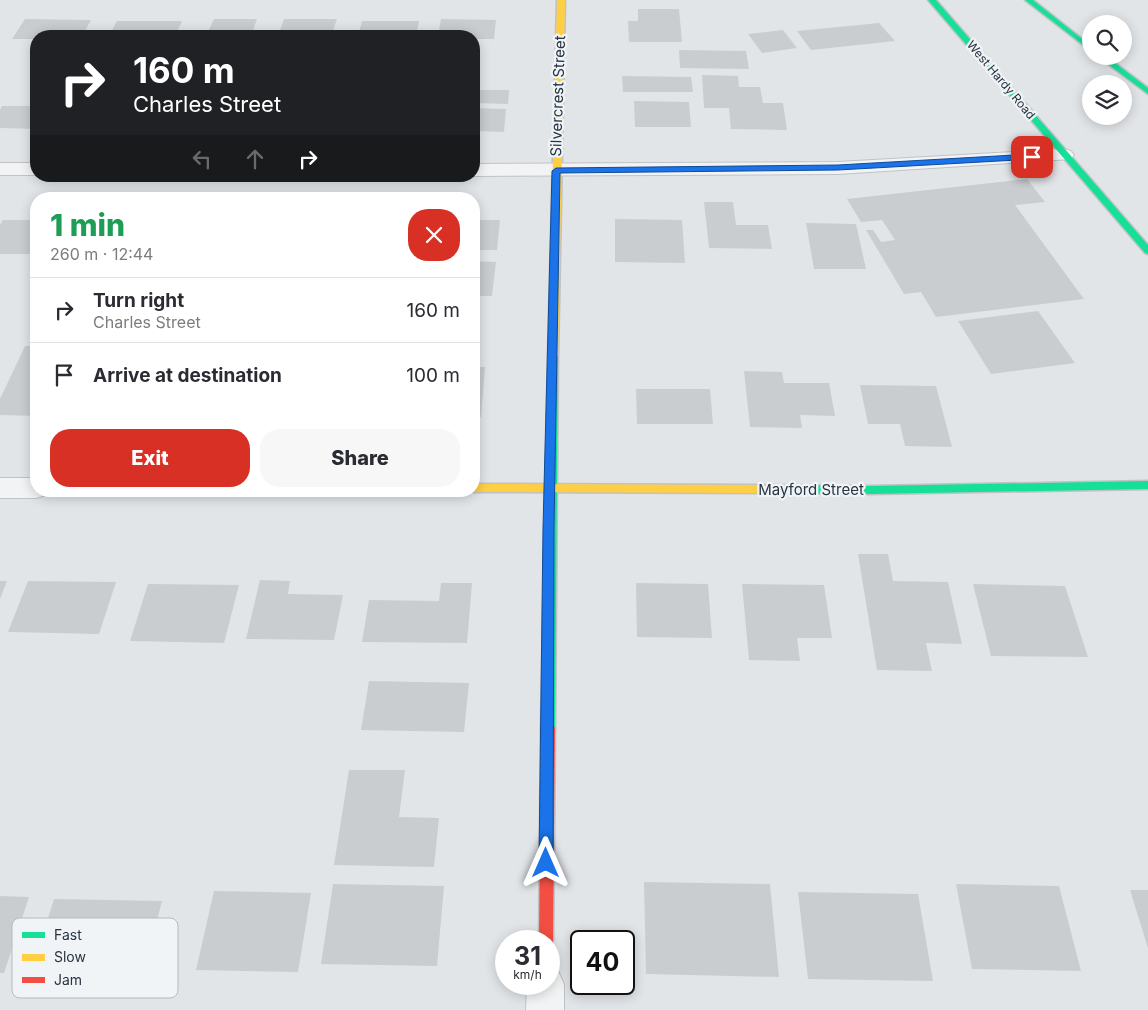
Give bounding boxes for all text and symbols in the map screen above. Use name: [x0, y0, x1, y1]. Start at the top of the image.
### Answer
map controls: [1082, 15, 1132, 125]
button: search: [1082, 15, 1132, 65]
street label: Silvercrest Street: [546, 35, 569, 157]
street label: West Hardy Road: [964, 37, 1039, 122]
text: 160 m: [133, 49, 235, 91]
icon: right: [50, 50, 115, 115]
button: layers: [1082, 75, 1132, 125]
text: Charles Street: [133, 91, 281, 117]
pin: [1011, 136, 1053, 178]
icon: arrive: [1018, 143, 1046, 171]
icon: left: [188, 145, 216, 173]
icon: ahead: [241, 145, 269, 173]
icon: right: [294, 145, 322, 173]
text: 1 min: [50, 207, 125, 243]
button: close: [408, 209, 460, 261]
text: 260 m · 12:44: [50, 244, 153, 264]
text: Turn right: [93, 289, 184, 312]
icon: right: [50, 296, 78, 324]
text: 160 m: [407, 299, 460, 322]
text: Charles Street: [93, 312, 201, 332]
icon: arrive: [50, 361, 78, 389]
text: Arrive at destination: [93, 364, 282, 387]
text: 100 m: [406, 364, 460, 387]
button: Exit: [50, 429, 250, 487]
button: Share: [260, 429, 460, 487]
street label: Mayford Street: [758, 480, 864, 499]
position arrow: [519, 836, 571, 888]
legend: [12, 918, 178, 998]
text: Fast: [54, 926, 82, 943]
speed limit sign: 40: [570, 930, 635, 995]
text: 31: [514, 941, 541, 971]
text: Slow: [54, 948, 86, 965]
text: km/h: [513, 967, 542, 982]
text: Jam: [54, 971, 82, 988]

